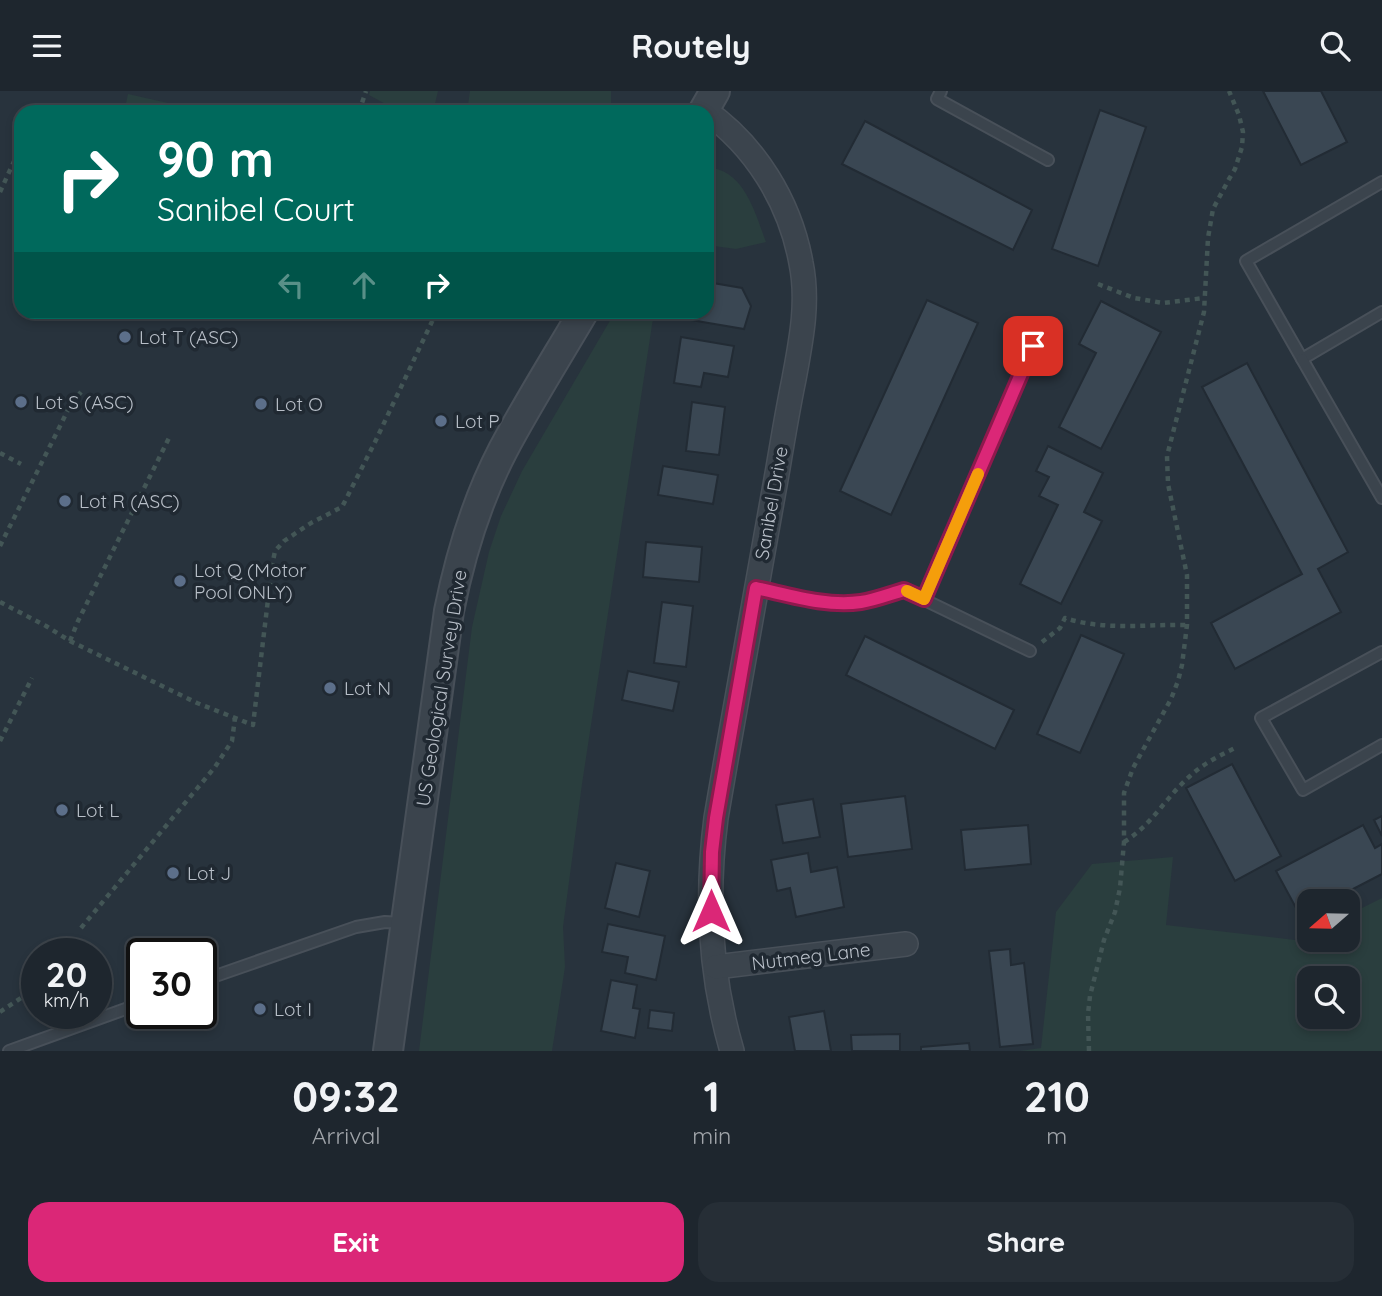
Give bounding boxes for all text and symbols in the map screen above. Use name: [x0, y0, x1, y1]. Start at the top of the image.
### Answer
text: Routely: [631, 26, 751, 66]
icon: menu: [28, 27, 66, 65]
icon: search: [1316, 27, 1354, 65]
text: 90 m: [157, 128, 274, 189]
icon: right: [42, 133, 133, 224]
text: Sanibel Court: [157, 189, 355, 229]
icon: left: [272, 266, 310, 304]
icon: ahead: [345, 266, 383, 304]
icon: right: [418, 266, 456, 304]
pin: [1003, 316, 1063, 376]
place label: Lot T (ASC): [139, 325, 238, 349]
icon: arrive: [1014, 327, 1052, 365]
marker: Lot T (ASC): [117, 329, 133, 345]
place label: Lot S (ASC): [35, 390, 134, 414]
place label: Lot O: [275, 392, 323, 416]
marker: Lot S (ASC): [13, 394, 29, 410]
marker: Lot O: [253, 396, 269, 412]
place label: Lot P: [455, 409, 500, 433]
marker: Lot P: [433, 413, 449, 429]
street label: Sanibel Drive: [749, 444, 793, 562]
place label: Lot R (ASC): [79, 489, 180, 513]
marker: Lot R (ASC): [57, 493, 73, 509]
place label: Lot Q (Motor Pool ONLY): [194, 558, 307, 604]
street label: US Geological Survey Drive: [410, 568, 472, 808]
marker: Lot Q (Motor Pool ONLY): [172, 573, 188, 589]
place label: Lot N: [344, 676, 391, 700]
marker: Lot N: [322, 680, 338, 696]
place label: Lot L: [76, 798, 119, 822]
marker: Lot L: [54, 802, 70, 818]
place label: Lot J: [187, 861, 231, 885]
marker: Lot J: [165, 865, 181, 881]
position arrow: [674, 874, 748, 948]
north arrow: [1297, 889, 1360, 952]
map controls: [1297, 889, 1360, 1029]
street label: Nutmeg Lane: [750, 937, 872, 975]
speed limit sign: 30: [126, 938, 217, 1029]
text: 20: [46, 952, 87, 996]
button: search: [1297, 966, 1360, 1029]
text: km/h: [44, 989, 89, 1012]
place label: Lot I: [274, 997, 312, 1021]
marker: Lot I: [252, 1001, 268, 1017]
text: 09:32: [292, 1070, 400, 1123]
text: 1: [704, 1070, 720, 1123]
text: 210: [1024, 1070, 1090, 1123]
text: Arrival: [312, 1121, 381, 1150]
text: min: [692, 1121, 731, 1150]
text: m: [1046, 1121, 1067, 1150]
button: Exit: [28, 1202, 684, 1282]
button: Share: [698, 1202, 1354, 1282]

